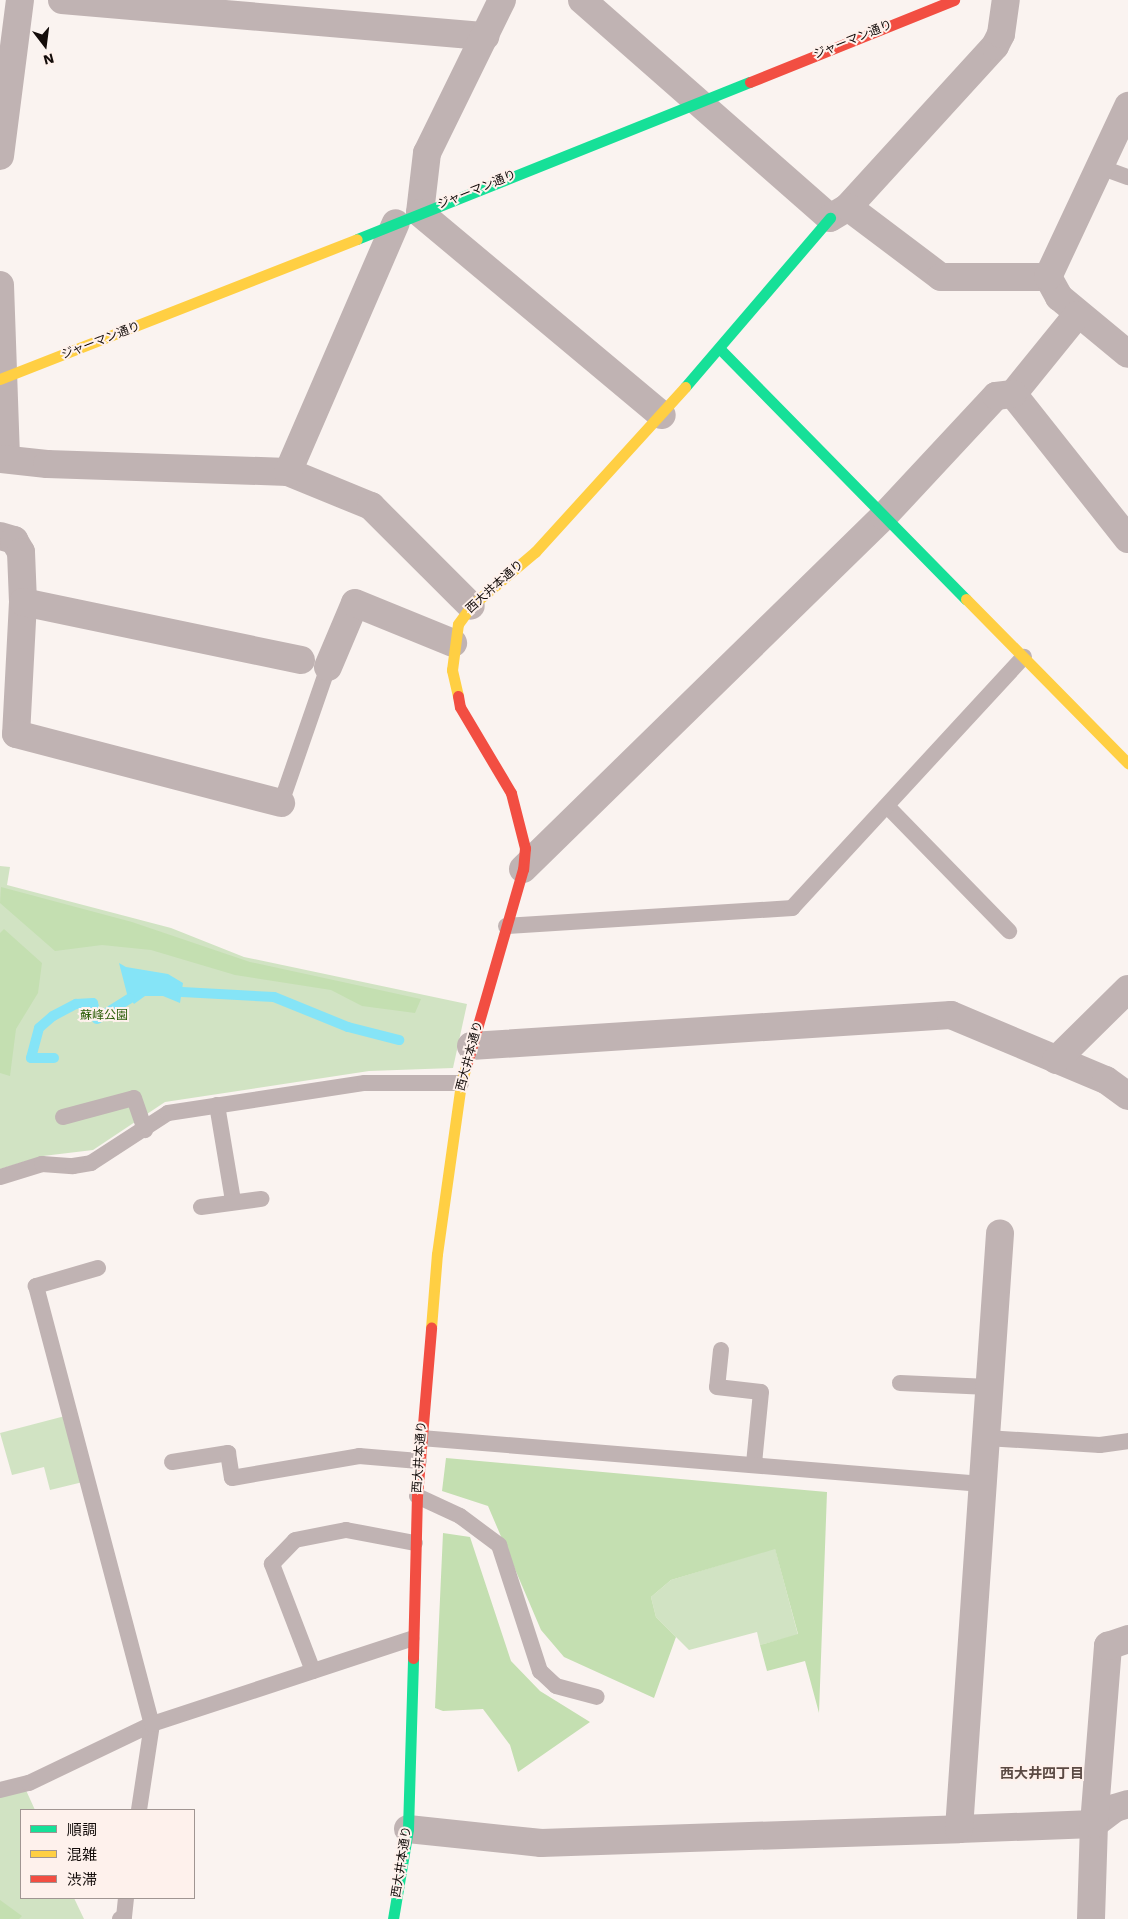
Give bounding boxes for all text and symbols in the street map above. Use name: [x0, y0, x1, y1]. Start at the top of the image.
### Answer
street label: ジャーマン通り: [811, 18, 895, 62]
north arrow: [20, 20, 70, 70]
text: N: [42, 50, 56, 69]
street label: ジャーマン通り: [435, 168, 519, 212]
street label: ジャーマン通り: [59, 319, 143, 363]
street label: 西大井本通り: [463, 558, 527, 616]
park label: 蘇峰公園: [80, 1009, 128, 1023]
street label: 西大井本通り: [454, 1019, 486, 1093]
street label: 西大井本通り: [410, 1421, 430, 1493]
district label: 西大井四丁目: [1000, 1765, 1084, 1781]
legend: [20, 1809, 195, 1899]
text: 順調: [67, 1821, 97, 1839]
street label: 西大井本通り: [389, 1825, 415, 1899]
text: 混雑: [67, 1846, 97, 1864]
text: 渋滞: [67, 1871, 97, 1889]

